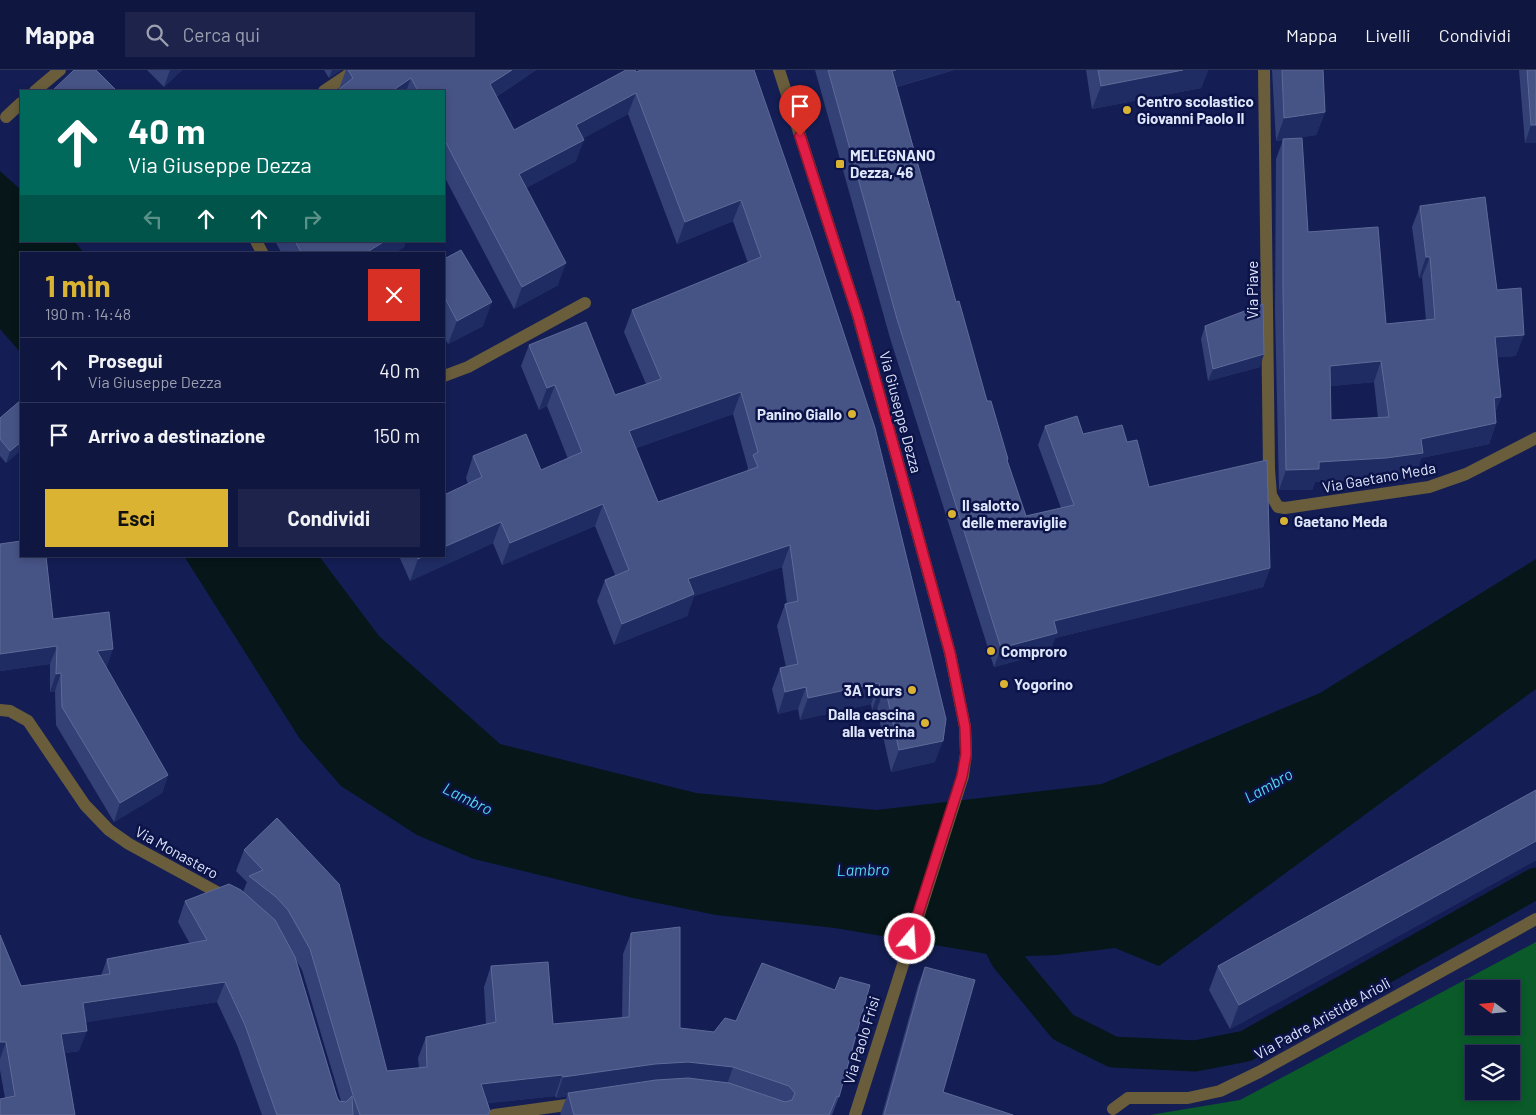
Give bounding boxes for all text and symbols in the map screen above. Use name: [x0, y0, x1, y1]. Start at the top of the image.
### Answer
search box: [125, 12, 475, 57]
text: Mappa: [25, 20, 95, 49]
icon: search: [143, 21, 171, 49]
text: Cerca qui: [183, 23, 260, 46]
text: Mappa: [1286, 24, 1337, 46]
text: Livelli: [1365, 24, 1411, 46]
text: Condividi: [1439, 24, 1511, 46]
pin: [779, 85, 821, 136]
icon: arrive: [786, 92, 814, 120]
place label: Centro scolastico Giovanni Paolo II: [1137, 92, 1254, 127]
marker: Centro scolastico Giovanni Paolo II: [1121, 104, 1133, 116]
text: 40 m: [128, 109, 205, 151]
icon: ahead: [45, 110, 110, 175]
place label: MELEGNANO Dezza, 46: [850, 146, 935, 181]
text: Via Giuseppe Dezza: [128, 151, 312, 177]
marker: MELEGNANO Dezza, 46: [834, 158, 846, 170]
icon: left: [139, 205, 167, 233]
icon: ahead: [192, 205, 220, 233]
icon: ahead: [245, 205, 273, 233]
icon: right: [298, 205, 326, 233]
street label: Via Piave: [1243, 261, 1261, 319]
text: 1 min: [45, 267, 111, 303]
button: close: [368, 269, 420, 321]
text: 190 m · 14:48: [45, 304, 131, 323]
text: Prosegui: [88, 349, 163, 372]
street label: Via Giuseppe Dezza: [876, 349, 926, 475]
icon: ahead: [45, 356, 73, 384]
text: 40 m: [379, 359, 420, 382]
text: Via Giuseppe Dezza: [88, 372, 222, 391]
place label: Panino Giallo: [757, 405, 842, 423]
marker: Panino Giallo: [846, 408, 858, 420]
icon: arrive: [45, 421, 73, 449]
text: Arrivo a destinazione: [88, 424, 266, 447]
text: 150 m: [373, 424, 420, 447]
street label: Via Gaetano Meda: [1321, 458, 1437, 496]
button: Esci: [45, 489, 228, 547]
button: Condividi: [238, 489, 420, 547]
place label: Il salotto delle meraviglie: [962, 496, 1067, 531]
marker: Il salotto delle meraviglie: [946, 508, 958, 520]
place label: Gaetano Meda: [1294, 512, 1388, 530]
marker: Gaetano Meda: [1278, 515, 1290, 527]
place label: Comproro: [1001, 642, 1067, 660]
marker: Comproro: [985, 645, 997, 657]
place label: Yogorino: [1014, 675, 1073, 693]
marker: Yogorino: [998, 678, 1010, 690]
place label: 3A Tours: [844, 681, 902, 699]
marker: 3A Tours: [906, 684, 918, 696]
place label: Dalla cascina alla vetrina: [828, 705, 915, 740]
marker: Dalla cascina alla vetrina: [919, 717, 931, 729]
water label: Lambro: [1240, 764, 1296, 806]
water label: Lambro: [440, 778, 496, 818]
street label: Via Monastero: [132, 822, 222, 882]
water label: Lambro: [837, 859, 889, 879]
position arrow: [883, 912, 935, 964]
street label: Via Padre Aristide Arioli: [1251, 973, 1393, 1063]
north arrow: [1465, 980, 1520, 1035]
map controls: [1465, 980, 1520, 1100]
street label: Via Paolo Frisi: [839, 994, 883, 1086]
button: layers: [1465, 1045, 1520, 1100]

